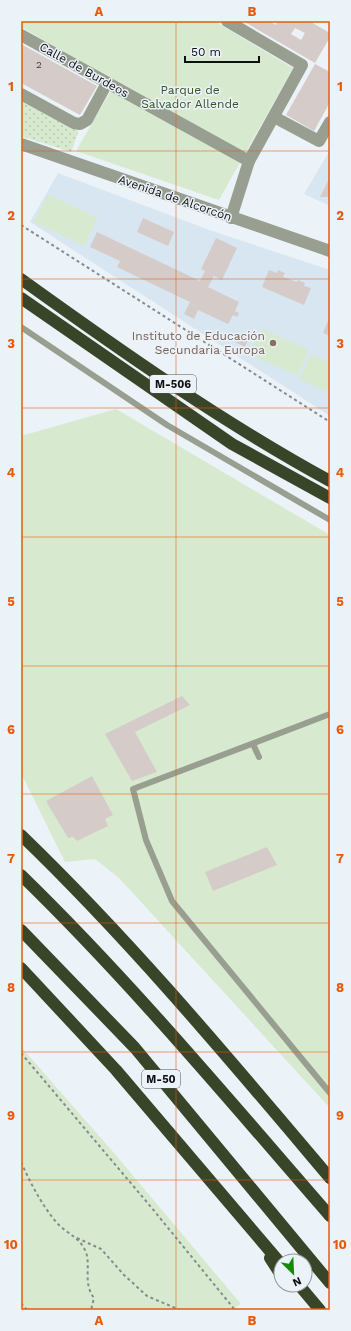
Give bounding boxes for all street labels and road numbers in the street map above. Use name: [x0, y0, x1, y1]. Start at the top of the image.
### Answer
street label: Calle de Burdeos: [37, 40, 131, 100]
street label: Avenida de Alcorcón: [116, 172, 234, 224]
road number: M-506: [150, 375, 196, 393]
road number: M-50: [142, 1070, 180, 1088]

